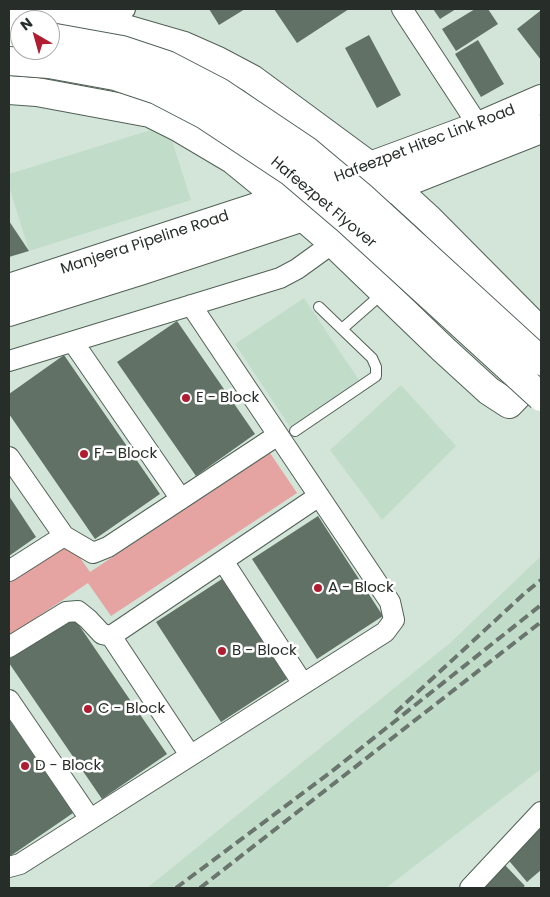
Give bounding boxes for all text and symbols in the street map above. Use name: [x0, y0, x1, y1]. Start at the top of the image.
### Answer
north arrow: [10, 10, 60, 60]
text: N: [16, 13, 37, 35]
street label: Hafeezpet Hitec Link Road: [332, 101, 518, 187]
street label: Hafeezpet Flyover: [267, 154, 379, 252]
street label: Manjeera Pipeline Road: [59, 207, 231, 279]
place label: E - Block: [196, 389, 259, 407]
marker: E - Block: [180, 392, 192, 404]
place label: F - Block: [94, 445, 157, 463]
marker: F - Block: [78, 448, 90, 460]
place label: A - Block: [328, 579, 394, 597]
marker: A - Block: [312, 582, 324, 594]
place label: B - Block: [232, 642, 297, 660]
marker: B - Block: [216, 645, 228, 657]
place label: C - Block: [98, 700, 165, 718]
marker: C - Block: [82, 703, 94, 715]
place label: D - Block: [35, 757, 101, 775]
marker: D - Block: [19, 760, 31, 772]

